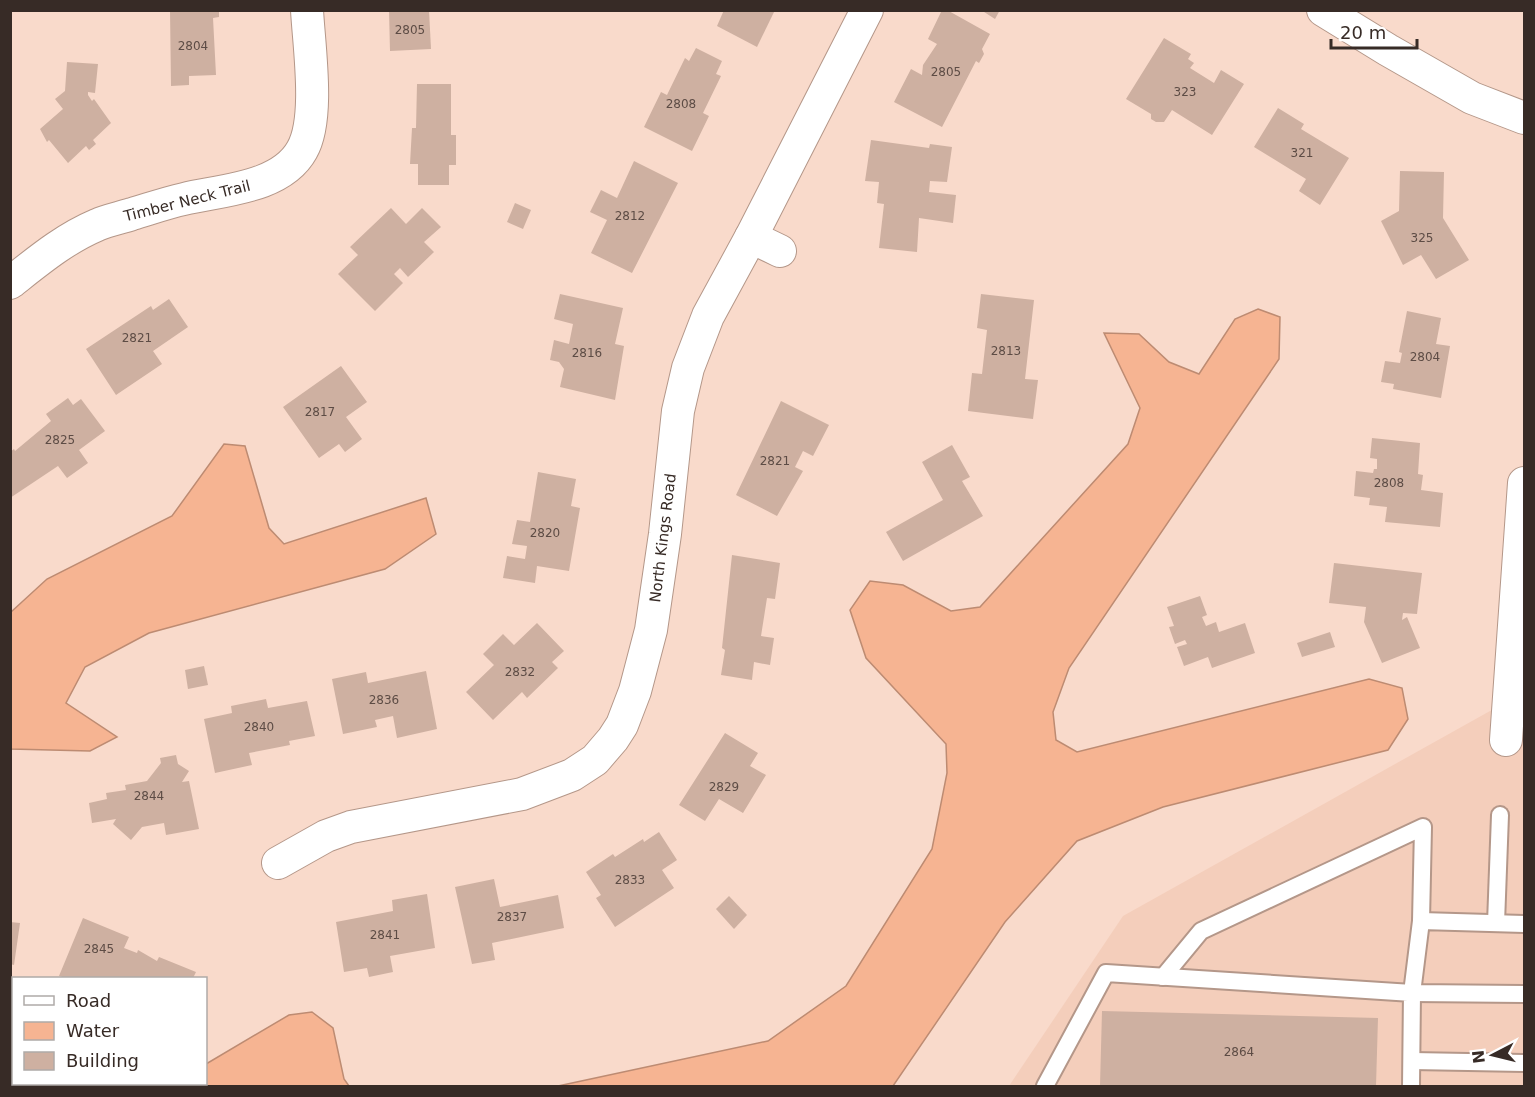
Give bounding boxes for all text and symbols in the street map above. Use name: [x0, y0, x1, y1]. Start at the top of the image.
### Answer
scale bar: [1331, 12, 1416, 50]
text: 20 m: [1340, 22, 1386, 43]
house number: 2805: [395, 23, 425, 37]
house number: 2804: [178, 39, 208, 53]
house number: 2805: [931, 65, 961, 79]
house number: 323: [1174, 85, 1196, 99]
house number: 2808: [666, 97, 696, 111]
house number: 321: [1291, 146, 1313, 160]
street label: Timber Neck Trail: [121, 177, 252, 226]
house number: 2812: [615, 209, 645, 223]
house number: 325: [1411, 231, 1433, 245]
house number: 2821: [122, 331, 152, 345]
house number: 2813: [991, 344, 1021, 358]
house number: 2816: [572, 346, 602, 360]
house number: 2804: [1410, 350, 1440, 364]
house number: 2817: [305, 405, 335, 419]
house number: 2825: [45, 433, 75, 447]
house number: 2821: [760, 454, 790, 468]
street label: North Kings Road: [646, 472, 680, 604]
house number: 2808: [1374, 476, 1404, 490]
house number: 2820: [530, 526, 560, 540]
house number: 2832: [505, 665, 535, 679]
house number: 2836: [369, 693, 399, 707]
house number: 2840: [244, 720, 274, 734]
house number: 2829: [709, 780, 739, 794]
house number: 2844: [134, 789, 164, 803]
house number: 2833: [615, 873, 645, 887]
house number: 2837: [497, 910, 527, 924]
house number: 2841: [370, 928, 400, 942]
house number: 2845: [84, 942, 114, 956]
legend: [12, 977, 207, 1085]
text: Road: [66, 990, 111, 1011]
text: Water: [66, 1020, 120, 1041]
north arrow: [1463, 1025, 1523, 1085]
house number: 2864: [1224, 1045, 1254, 1059]
text: N: [1468, 1049, 1489, 1065]
text: Building: [66, 1050, 139, 1071]

